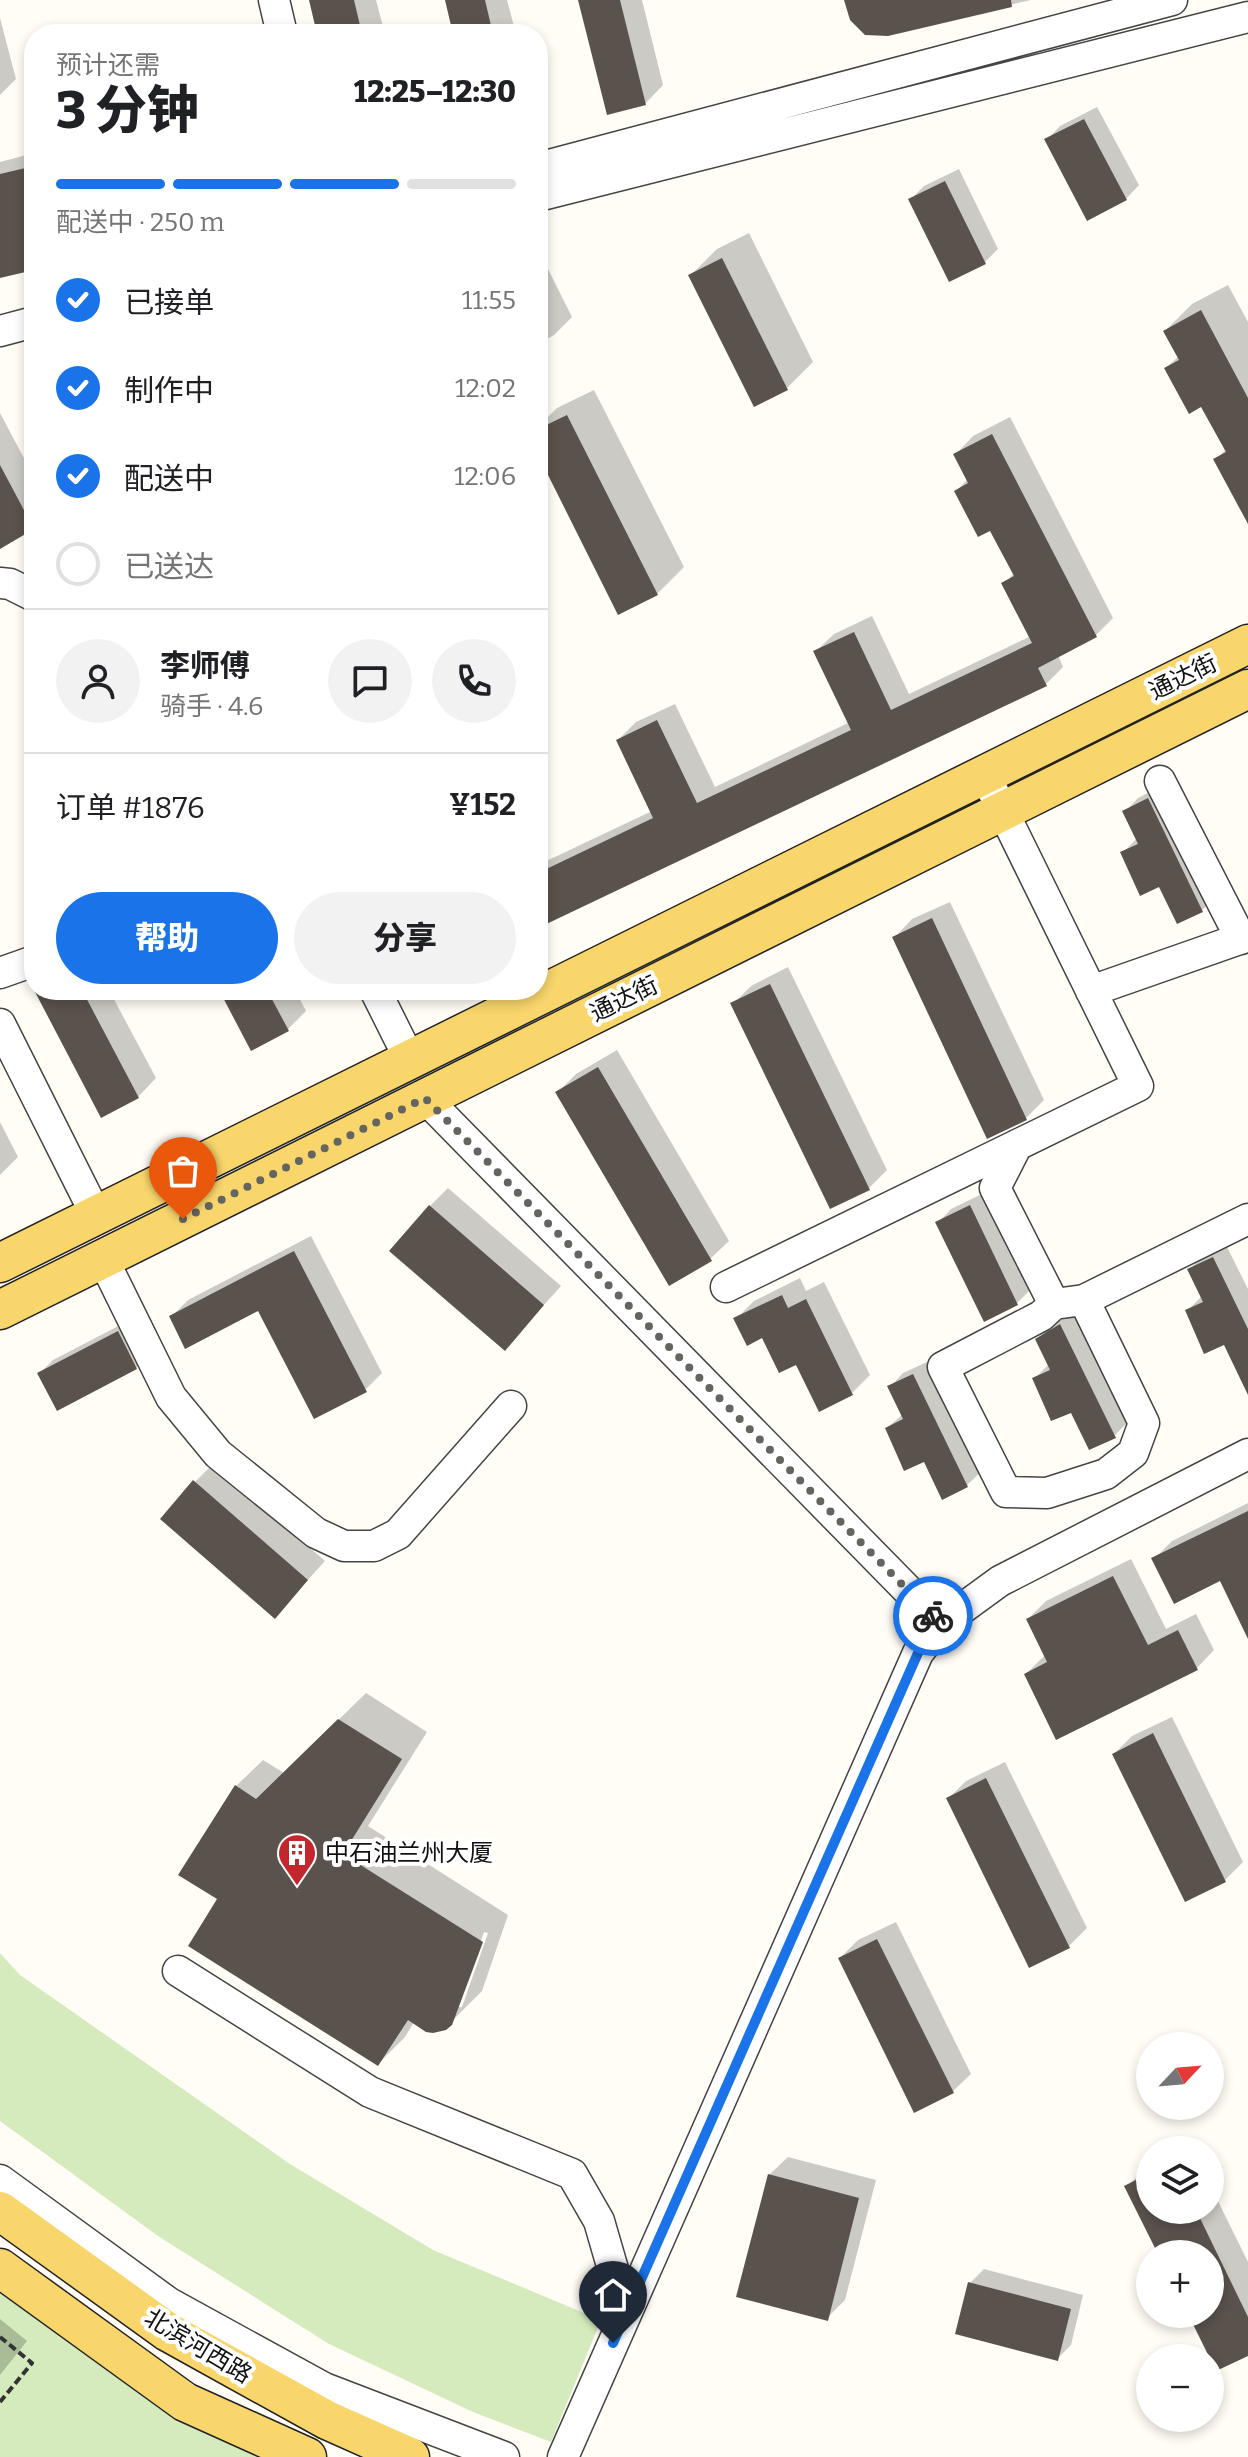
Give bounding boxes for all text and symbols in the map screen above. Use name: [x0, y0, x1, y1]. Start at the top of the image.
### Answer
text: 预计还需: [56, 50, 160, 81]
text: 12:25–12:30: [354, 74, 516, 110]
text: 3 分钟: [56, 79, 199, 142]
text: 配送中 · 250 m: [56, 207, 225, 238]
icon: check: [56, 278, 100, 322]
text: 已接单: [124, 285, 214, 321]
text: 11:55: [462, 285, 516, 316]
icon: check: [56, 366, 100, 410]
text: 制作中: [124, 373, 214, 409]
text: 12:02: [455, 373, 516, 404]
icon: check: [56, 454, 100, 498]
text: 配送中: [124, 461, 214, 497]
text: 12:06: [454, 461, 516, 492]
text: 已送达: [124, 549, 214, 585]
button: person: [56, 639, 140, 723]
button: chat: [328, 639, 412, 723]
button: phone: [432, 639, 516, 723]
text: 李师傅: [160, 648, 250, 684]
street label: 通达街: [1145, 649, 1221, 705]
text: 骑手 · 4.6: [160, 691, 263, 722]
text: ¥152: [449, 787, 516, 823]
text: 订单 #1876: [56, 790, 205, 826]
button: 帮助: [56, 892, 278, 984]
button: 分享: [294, 892, 516, 984]
street label: 通达街: [586, 971, 662, 1027]
pin: [149, 1137, 217, 1219]
icon: bag: [161, 1149, 205, 1193]
courier: [893, 1576, 973, 1656]
icon: bike: [911, 1594, 955, 1638]
building icon: 中石油兰州大厦: [276, 1832, 318, 1887]
place label: 中石油兰州大厦: [325, 1839, 493, 1867]
north arrow: [1136, 2032, 1224, 2120]
map controls: [1136, 2032, 1224, 2432]
button: layers: [1136, 2136, 1224, 2224]
button: +: [1136, 2240, 1224, 2328]
pin: [579, 2261, 647, 2343]
icon: home: [591, 2273, 635, 2317]
street label: 北滨河西路: [139, 2303, 257, 2389]
button: −: [1136, 2344, 1224, 2432]

